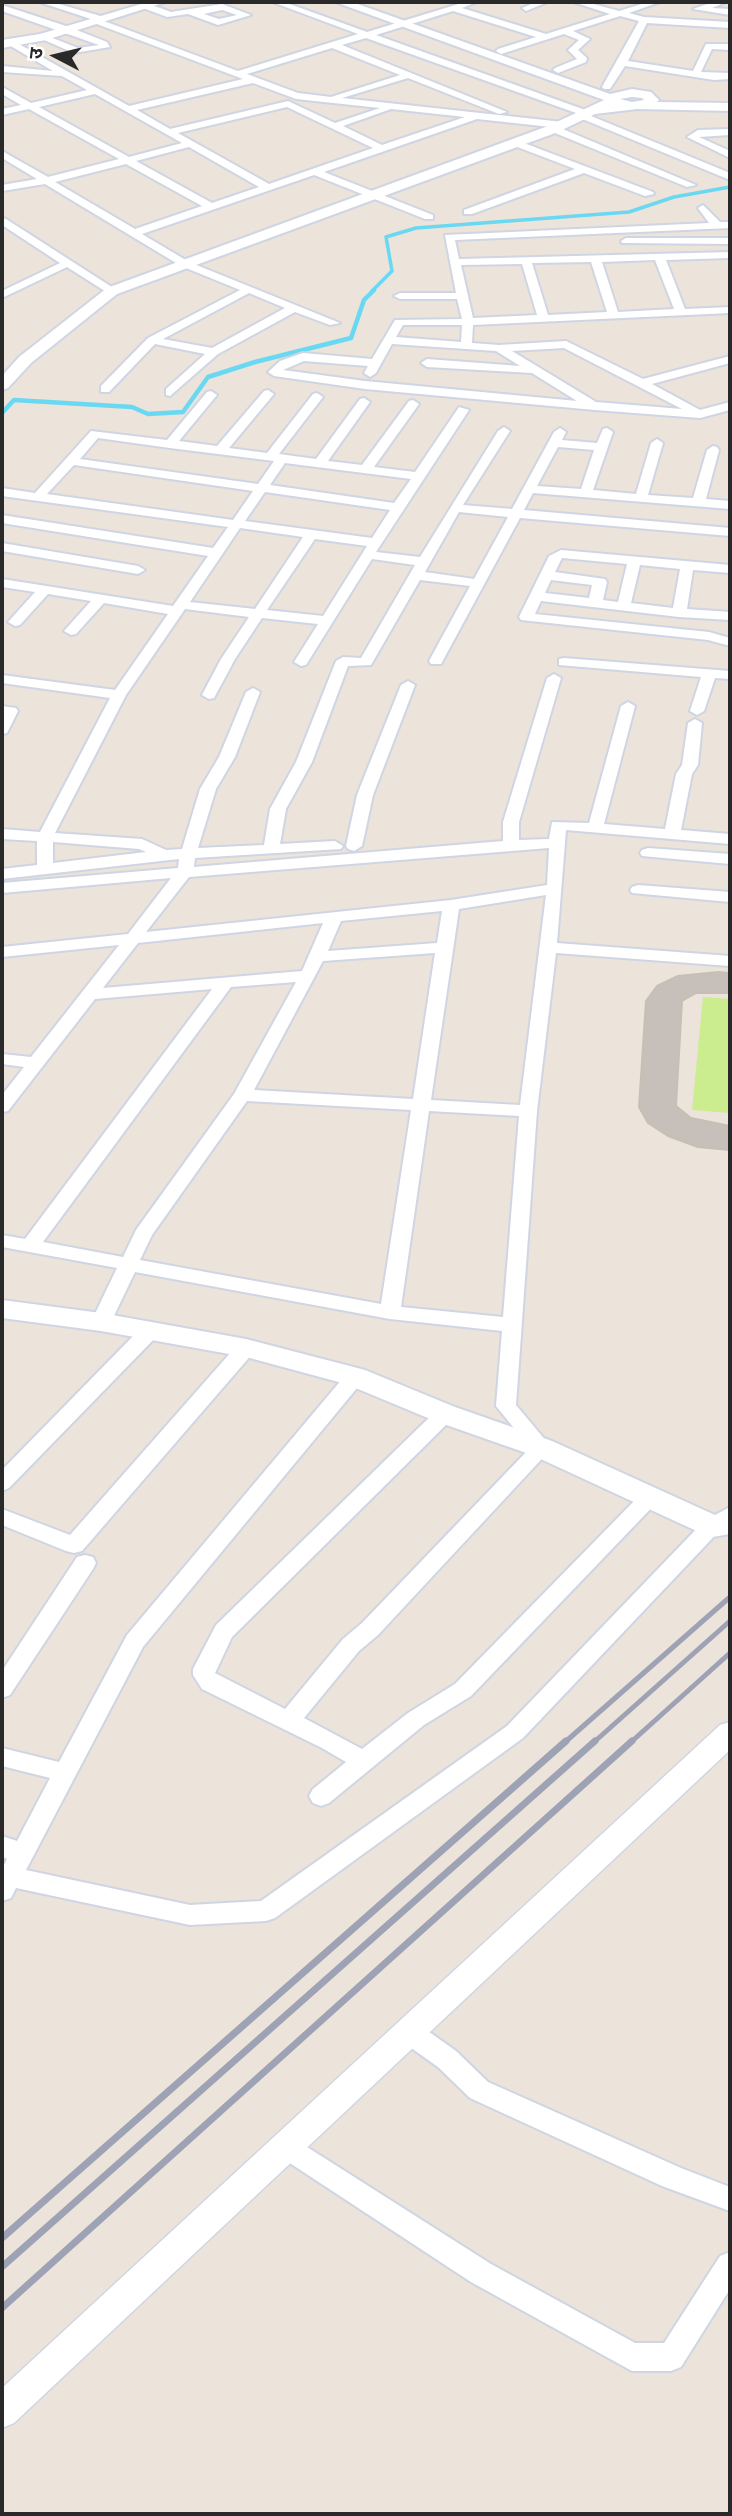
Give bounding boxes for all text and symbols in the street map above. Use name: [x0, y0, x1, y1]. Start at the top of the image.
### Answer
north arrow: [21, 21, 91, 91]
text: उ: [23, 46, 47, 60]

